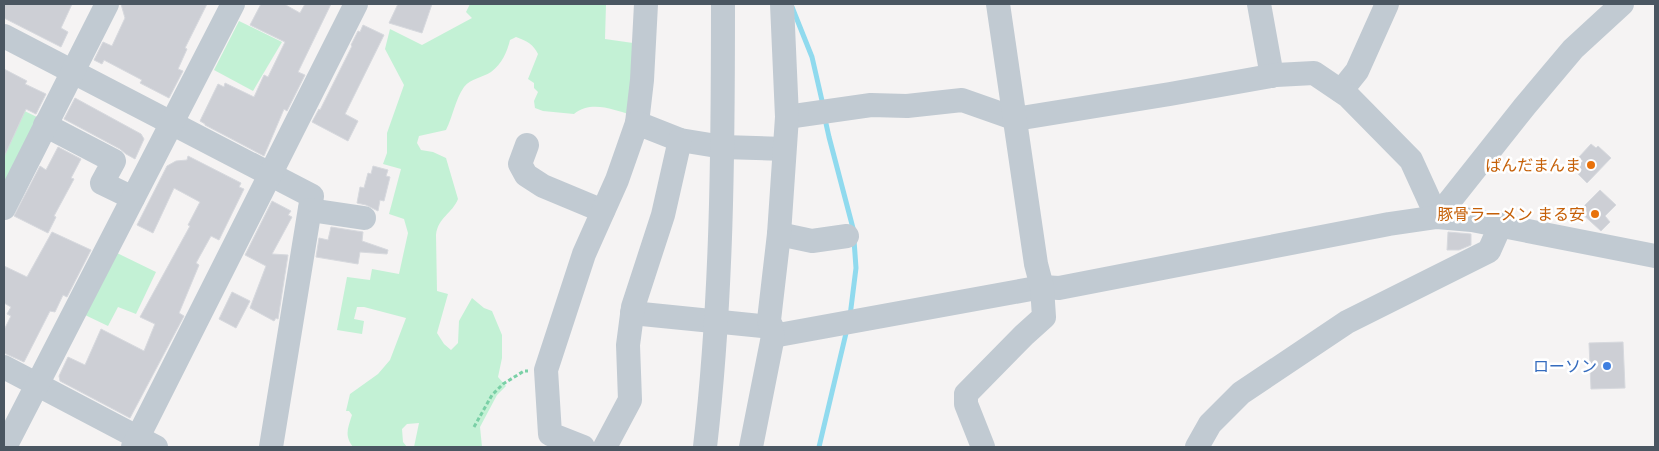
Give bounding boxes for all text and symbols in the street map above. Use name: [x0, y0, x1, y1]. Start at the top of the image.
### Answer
place label: ぱんだまんま: [1485, 154, 1581, 177]
marker: ぱんだまんま: [1585, 159, 1597, 171]
place label: 豚骨ラーメン まる安: [1437, 203, 1585, 226]
marker: 豚骨ラーメン まる安: [1589, 208, 1601, 220]
place label: ローソン: [1533, 355, 1597, 378]
marker: ローソン: [1601, 360, 1613, 372]

